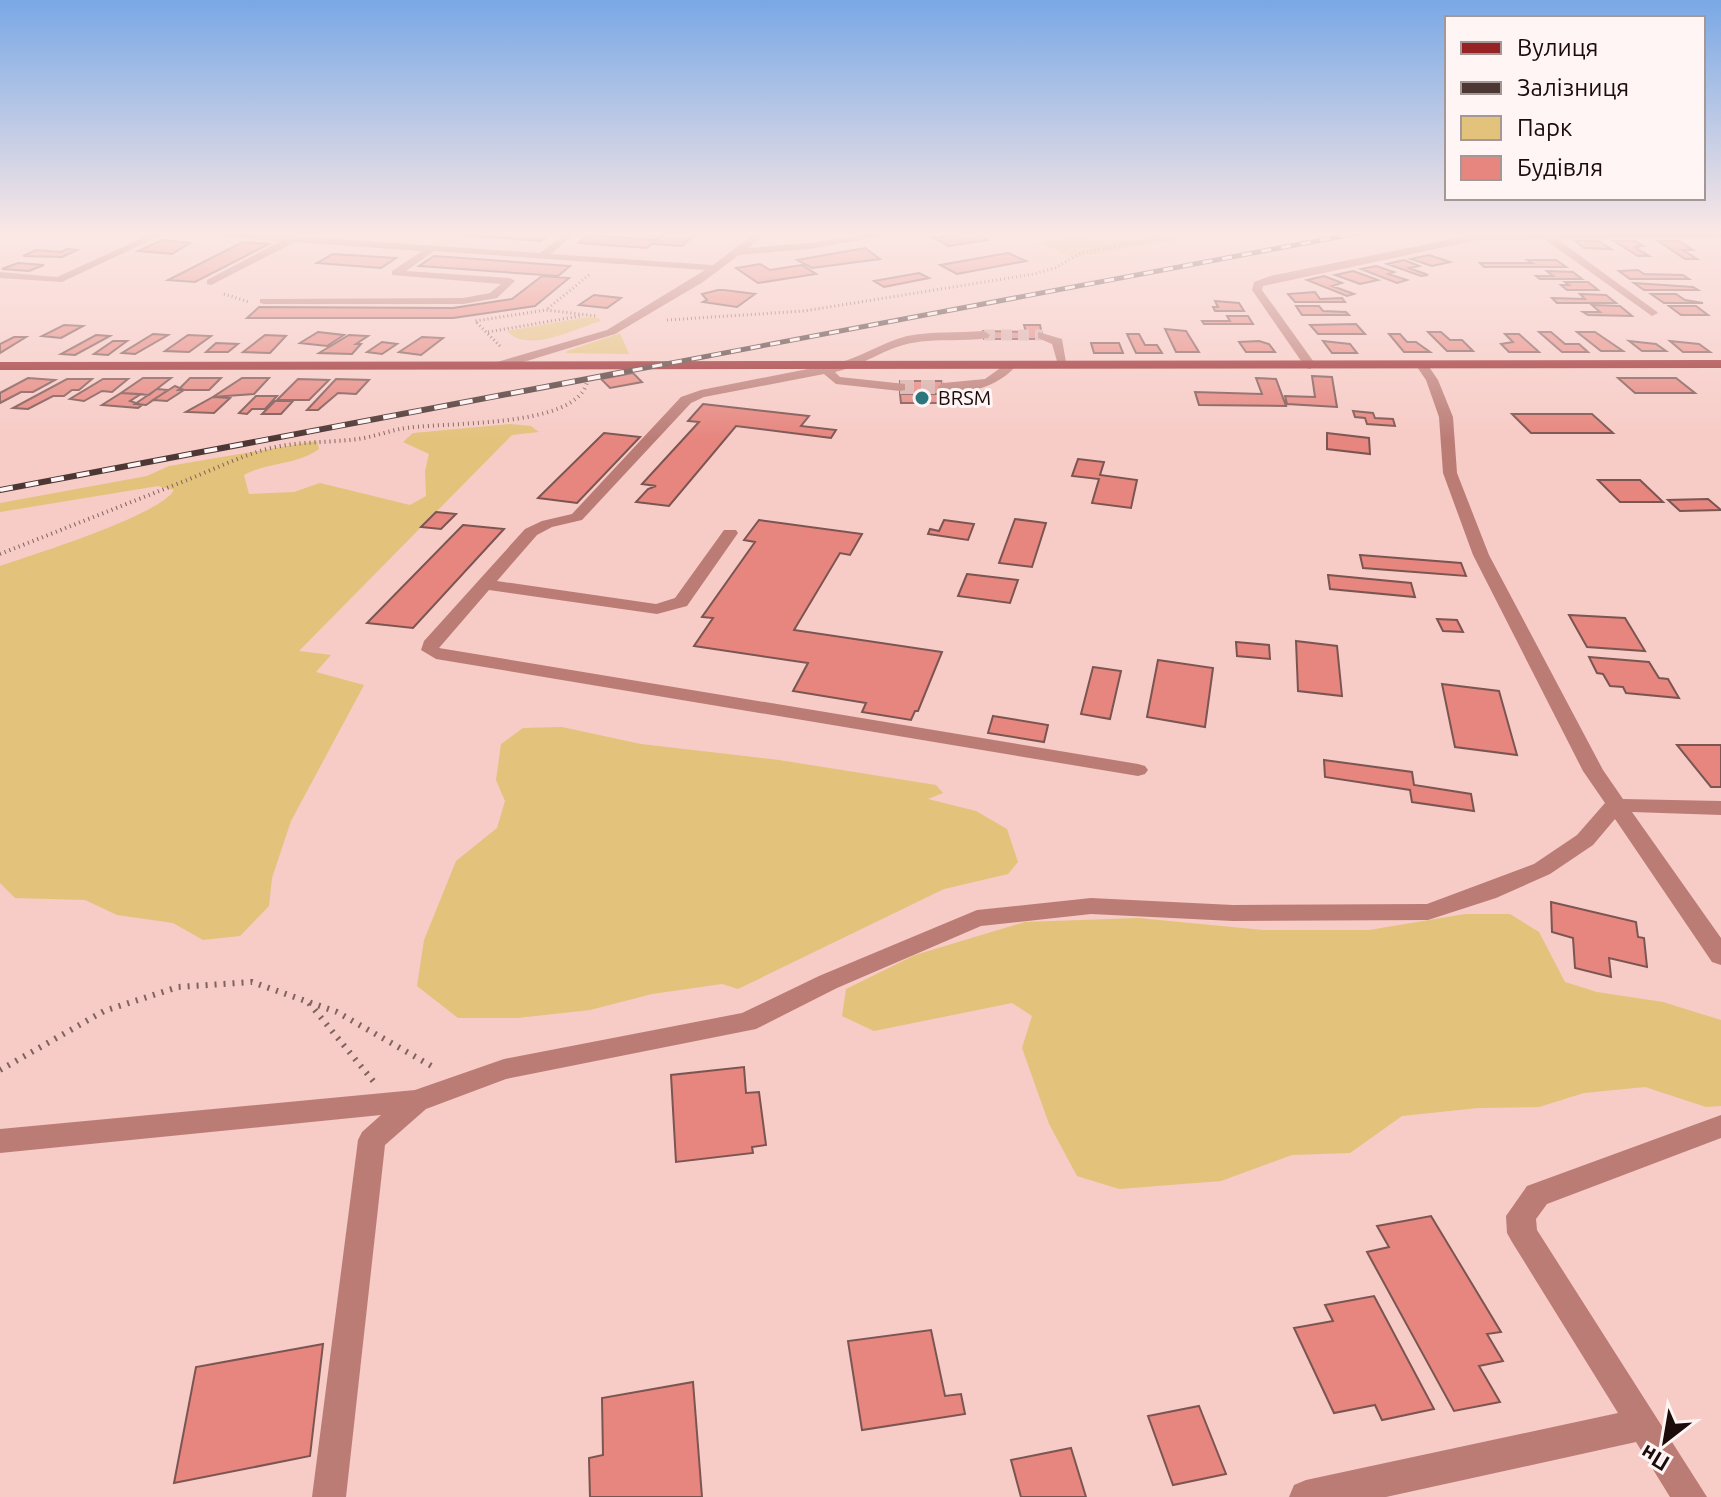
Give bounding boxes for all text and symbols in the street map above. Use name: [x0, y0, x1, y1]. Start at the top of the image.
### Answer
legend: [1445, 16, 1705, 200]
text: Вулиця: [1517, 34, 1599, 61]
text: Залізниця: [1517, 74, 1629, 101]
text: Парк: [1517, 114, 1572, 141]
text: Будівля: [1517, 154, 1603, 181]
place label: BRSM: [938, 386, 991, 409]
marker: BRSM: [913, 389, 931, 407]
north arrow: [1625, 1401, 1705, 1481]
text: Пн: [1636, 1440, 1673, 1477]

